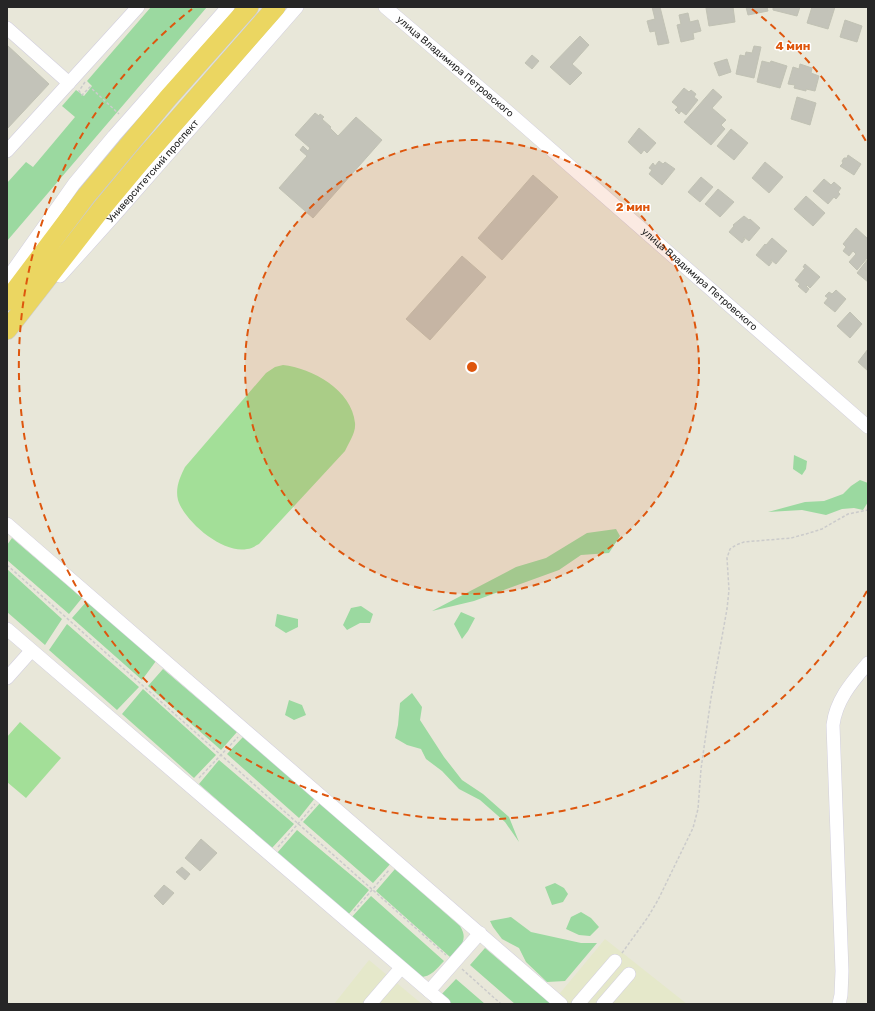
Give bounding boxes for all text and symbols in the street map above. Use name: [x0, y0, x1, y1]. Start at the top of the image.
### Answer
street label: улица Владимира Петровского: [394, 14, 516, 120]
text: 4 мин: [776, 39, 810, 53]
street label: Университетский проспект: [105, 117, 201, 225]
text: 2 мин: [616, 200, 650, 214]
street label: улица Владимира Петровского: [639, 226, 760, 333]
centre of rings: [465, 360, 479, 374]

